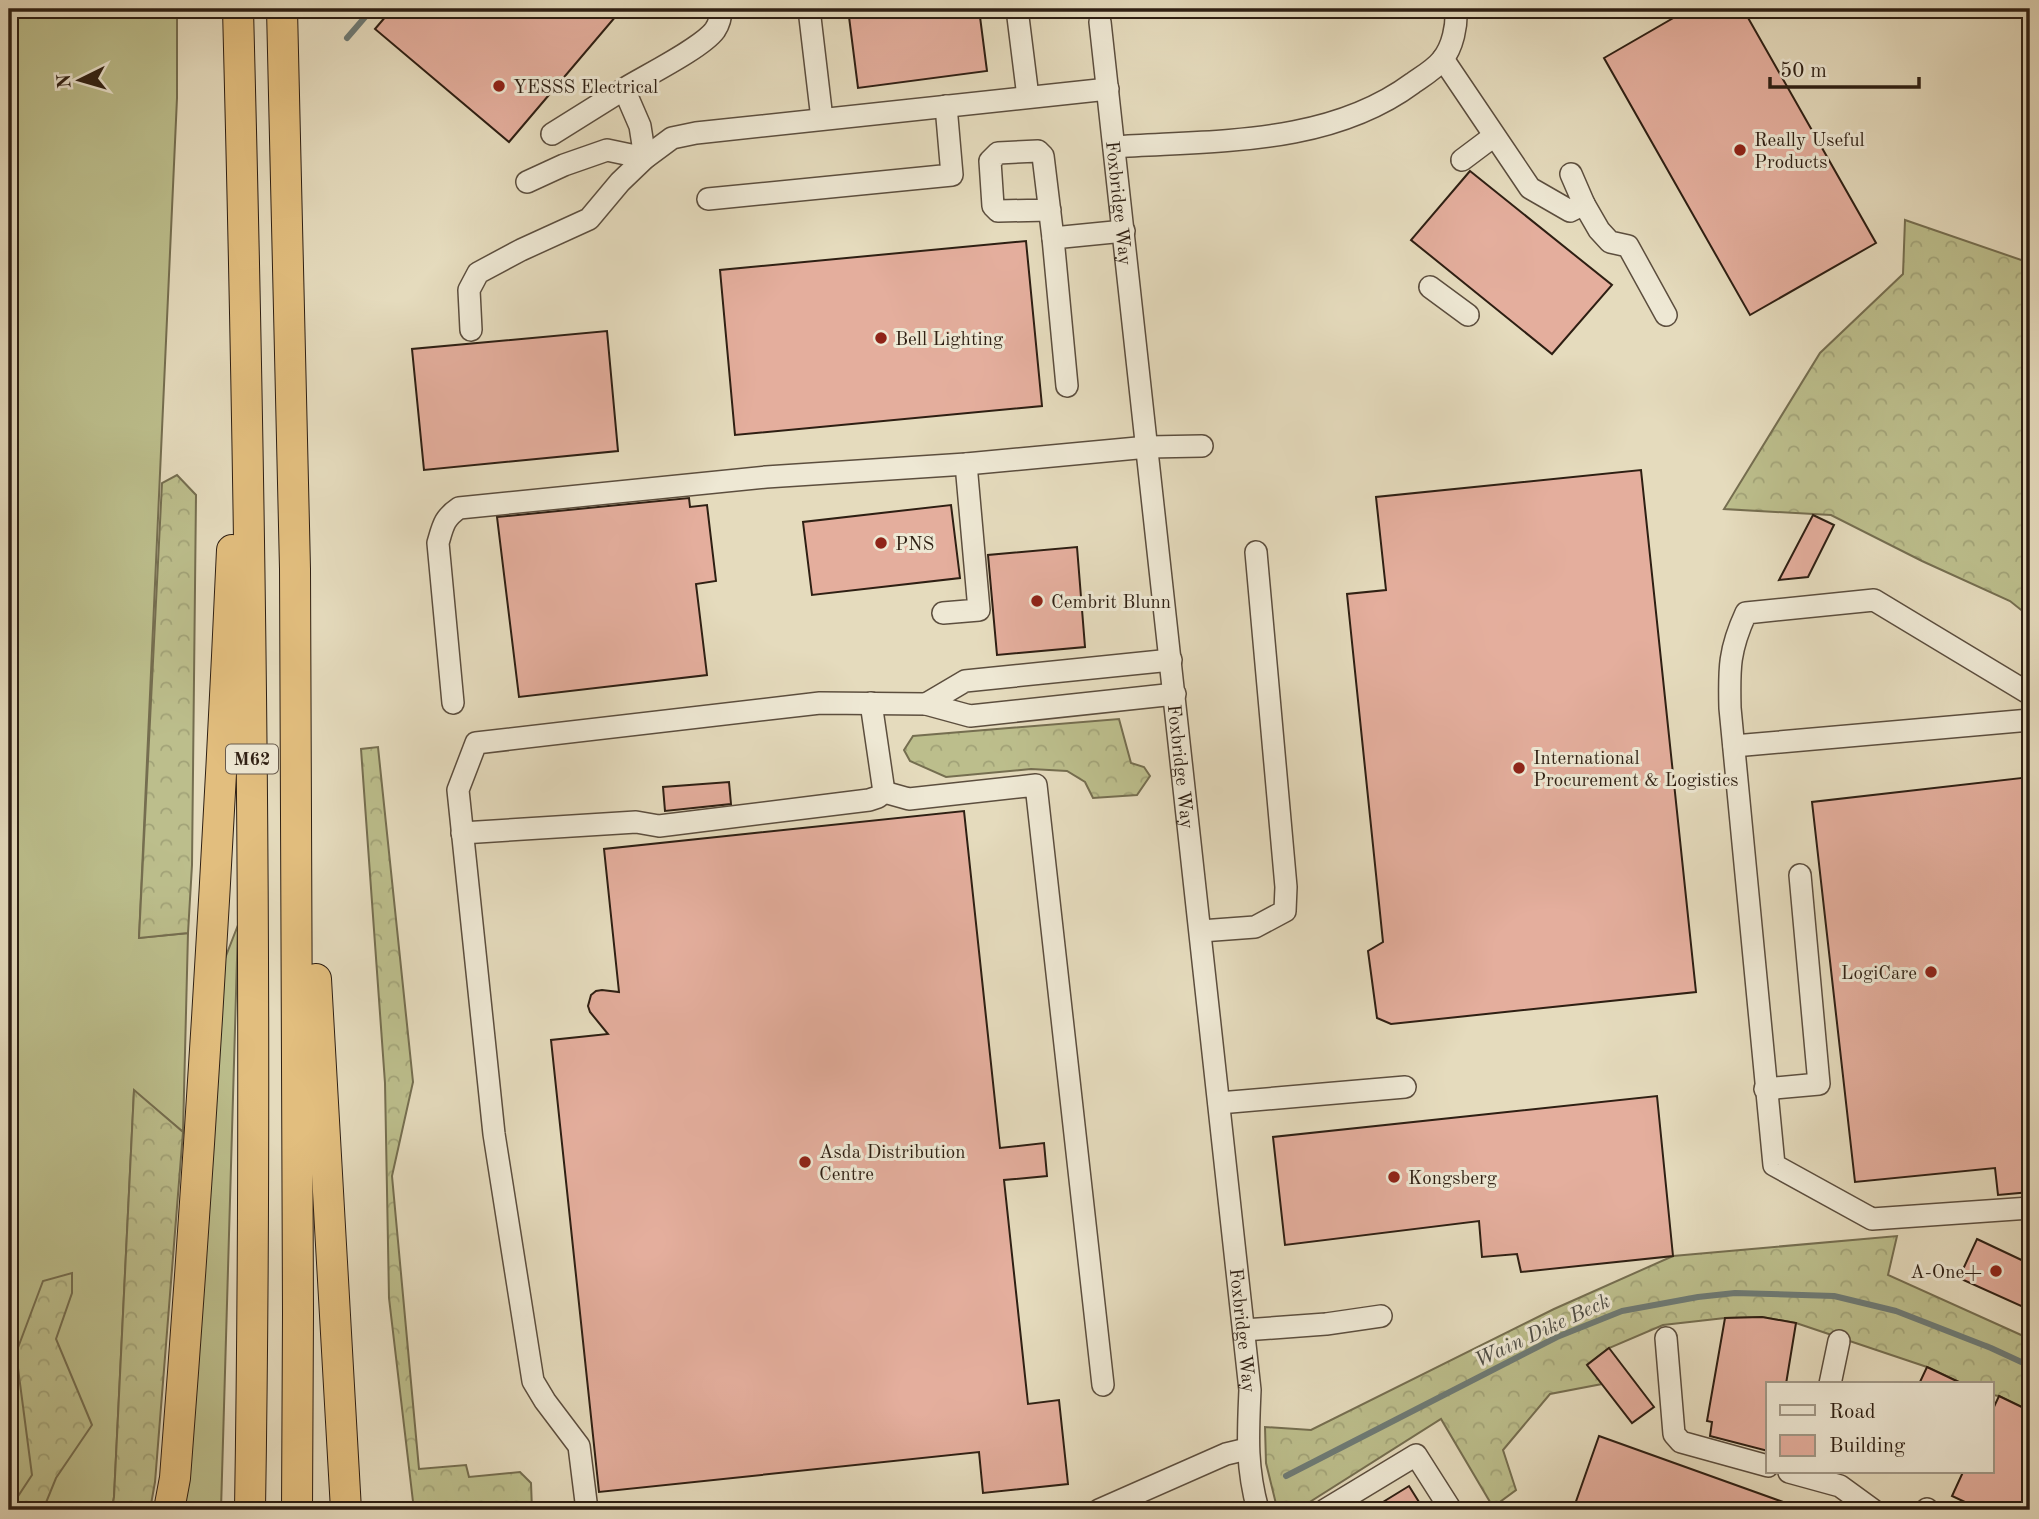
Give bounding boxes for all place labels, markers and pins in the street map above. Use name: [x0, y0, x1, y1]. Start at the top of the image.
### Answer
marker: YESSS Electrical: [491, 78, 507, 94]
place label: YESSS Electrical: [513, 79, 658, 98]
place label: Really Useful Products: [1754, 132, 1865, 173]
marker: Really Useful Products: [1732, 142, 1748, 158]
marker: Bell Lighting: [873, 330, 889, 346]
place label: Bell Lighting: [895, 331, 1004, 350]
marker: PNS: [873, 535, 889, 551]
place label: PNS: [895, 536, 934, 555]
marker: Cembrit Blunn: [1029, 593, 1045, 609]
place label: Cembrit Blunn: [1051, 594, 1171, 613]
place label: International Procurement & Logistics: [1533, 750, 1739, 791]
marker: International Procurement & Logistics: [1511, 760, 1527, 776]
marker: LogiCare: [1923, 964, 1939, 980]
place label: LogiCare: [1841, 965, 1917, 984]
place label: Asda Distribution Centre: [819, 1144, 966, 1185]
marker: Asda Distribution Centre: [797, 1154, 813, 1170]
marker: Kongsberg: [1386, 1169, 1402, 1185]
place label: Kongsberg: [1408, 1170, 1498, 1189]
marker: A-One+: [1988, 1263, 2004, 1279]
place label: A-One+: [1910, 1264, 1982, 1283]

